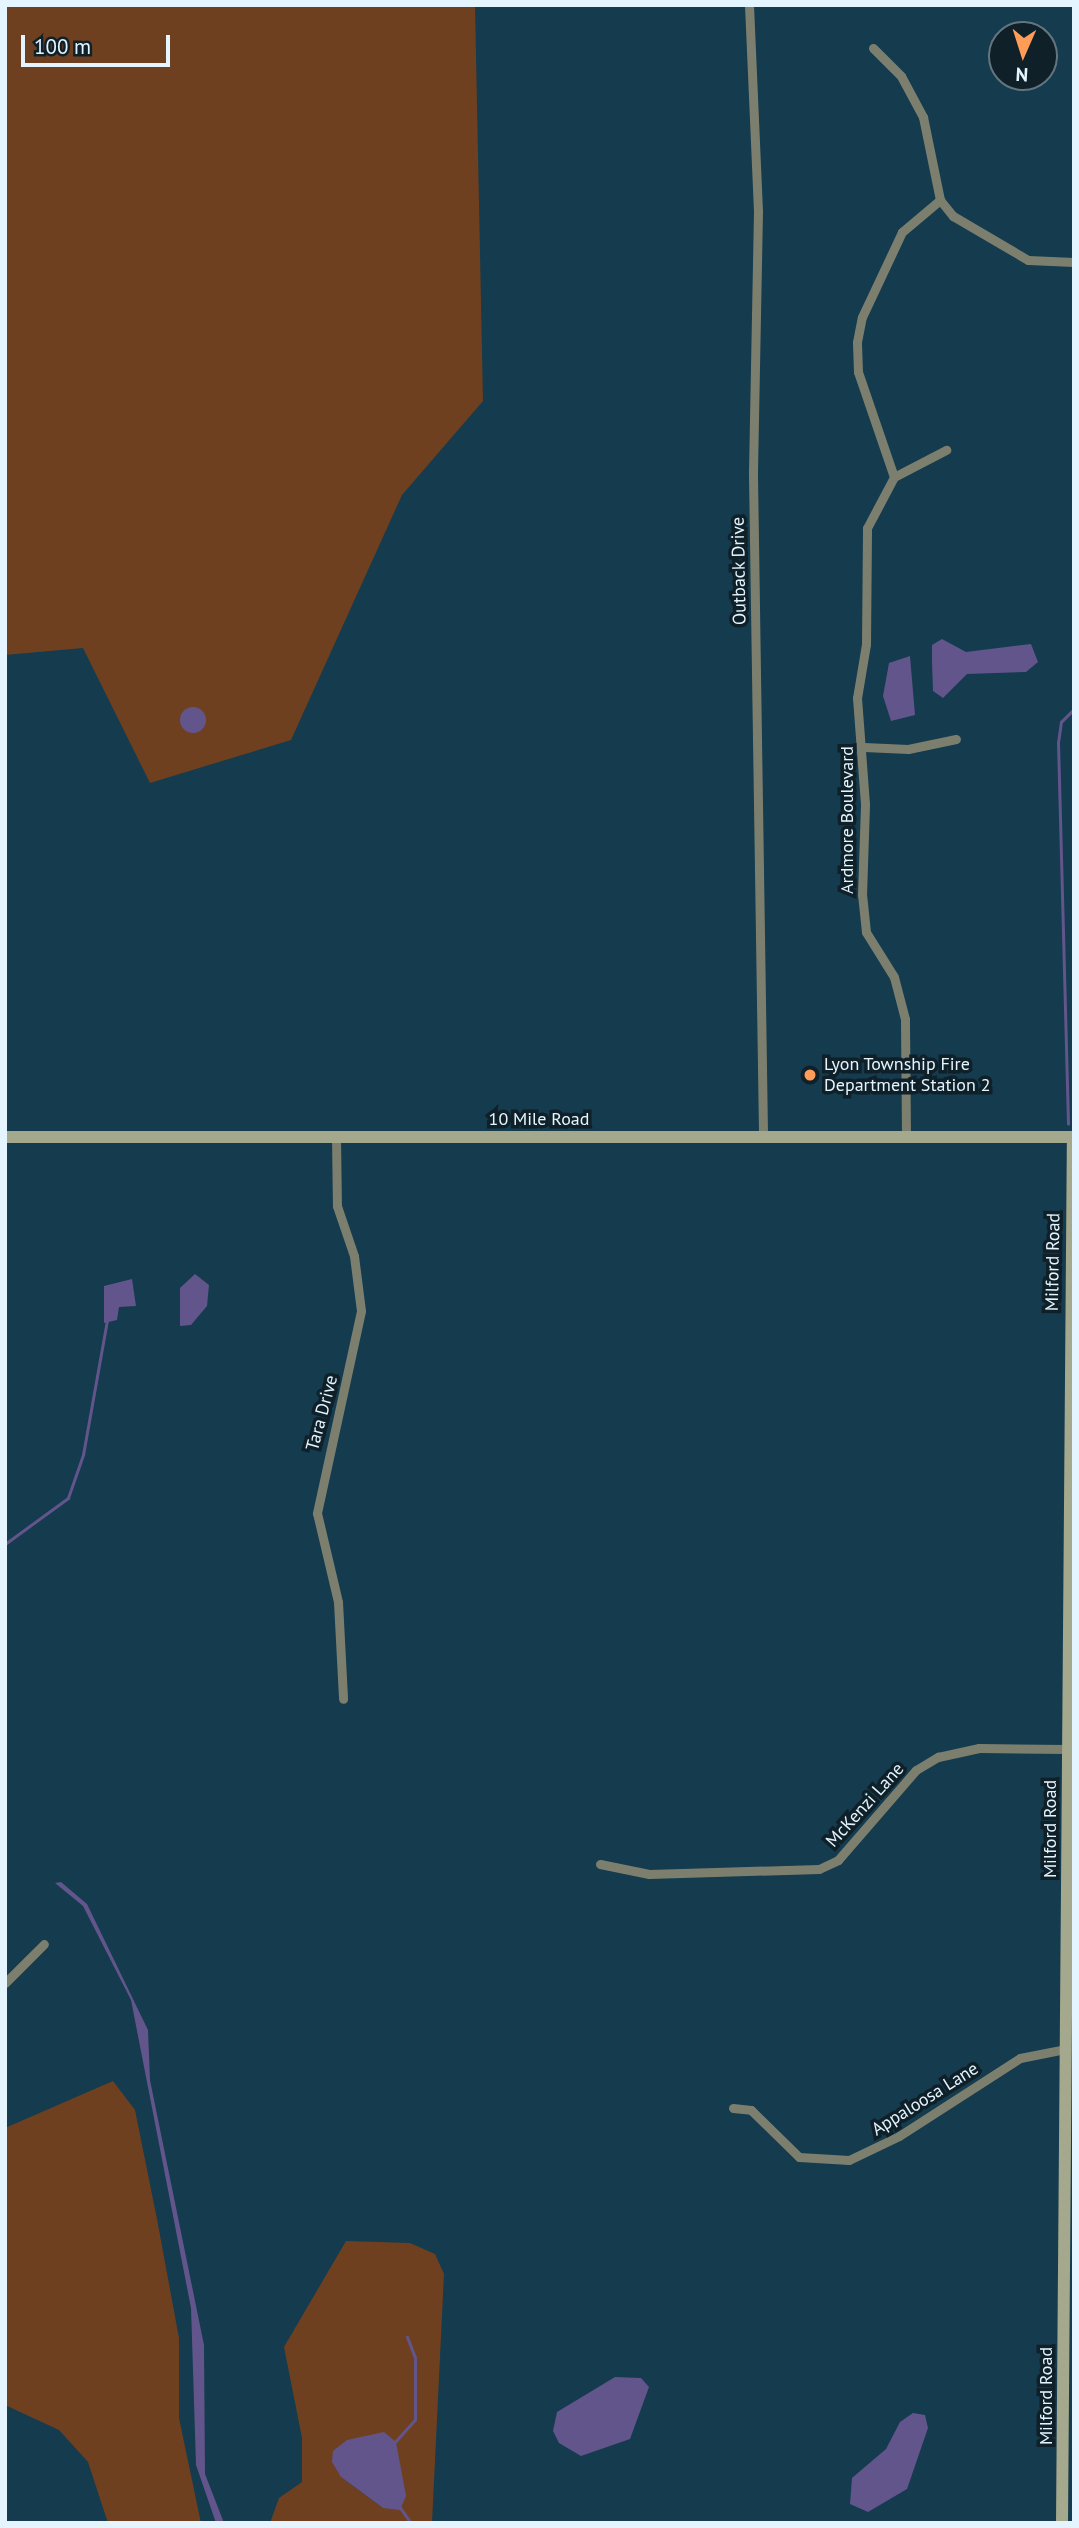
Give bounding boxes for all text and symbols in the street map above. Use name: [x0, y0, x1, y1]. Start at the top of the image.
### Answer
scale bar: [24, 21, 173, 65]
north arrow: [988, 21, 1058, 91]
text: 100 m: [34, 33, 91, 60]
text: N: [1015, 63, 1029, 87]
street label: Outback Drive: [727, 516, 751, 626]
street label: Ardmore Boulevard: [836, 746, 858, 894]
place label: Lyon Township Fire Department Station 2: [824, 1054, 990, 1096]
marker: Lyon Township Fire Department Station 2: [802, 1067, 818, 1083]
street label: 10 Mile Road: [489, 1108, 589, 1130]
street label: Milford Road: [1041, 1213, 1065, 1311]
street label: Tara Drive: [302, 1373, 342, 1453]
street label: McKenzi Lane: [822, 1758, 908, 1852]
street label: Milford Road: [1039, 1780, 1061, 1878]
street label: Appaloosa Lane: [868, 2058, 982, 2140]
street label: Milford Road: [1035, 2347, 1057, 2445]

